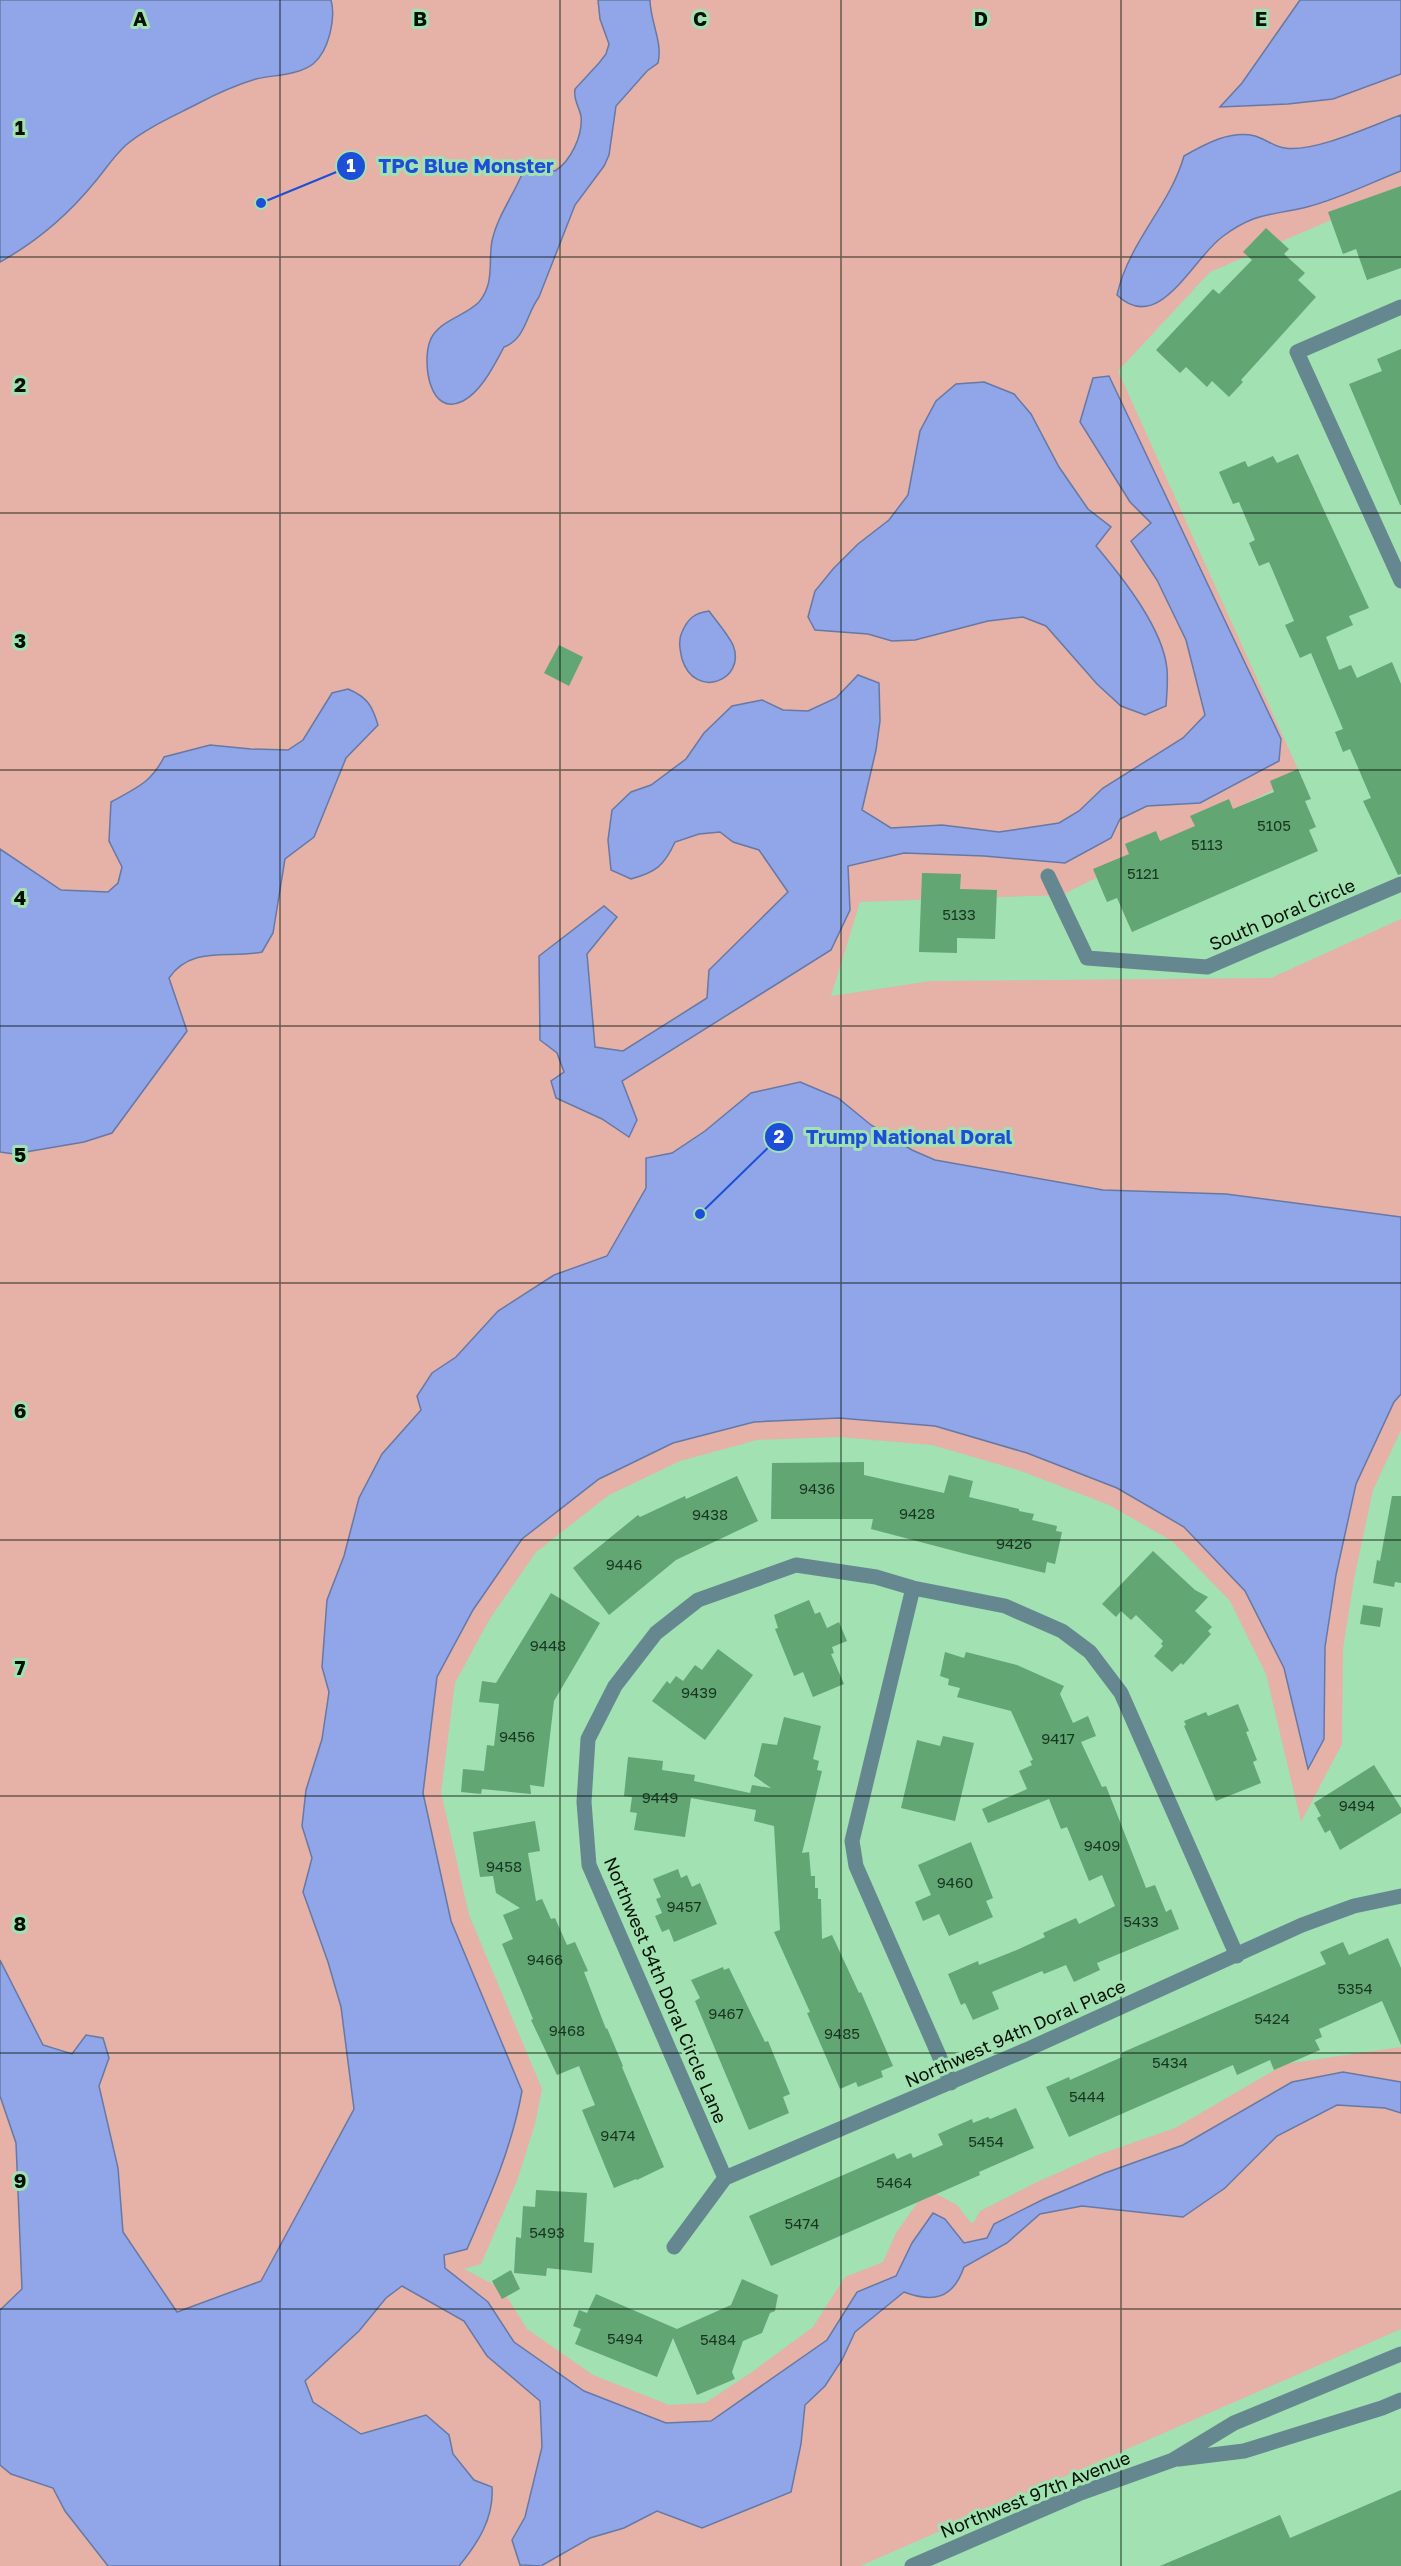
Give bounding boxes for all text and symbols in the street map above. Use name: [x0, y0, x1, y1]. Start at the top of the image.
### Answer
text: A: [133, 6, 147, 30]
text: B: [413, 6, 427, 30]
text: C: [693, 6, 707, 30]
text: D: [974, 6, 988, 30]
text: E: [1255, 6, 1267, 30]
text: 1: [15, 115, 25, 139]
callout: TPC Blue Monster: [336, 147, 566, 185]
text: TPC Blue Monster: [378, 153, 554, 177]
text: 1: [346, 154, 356, 176]
text: 2: [14, 372, 26, 396]
text: 3: [14, 628, 26, 652]
house number: 5105: [1257, 816, 1291, 834]
house number: 5113: [1191, 835, 1223, 853]
house number: 5121: [1127, 864, 1159, 882]
street label: South Doral Circle: [1206, 873, 1358, 955]
text: 4: [14, 885, 26, 909]
house number: 5133: [942, 905, 976, 923]
callout: Trump National Doral: [764, 1118, 1024, 1156]
text: Trump National Doral: [806, 1124, 1013, 1148]
text: 2: [774, 1125, 785, 1147]
text: 5: [14, 1142, 26, 1166]
text: 6: [14, 1398, 26, 1422]
house number: 9436: [799, 1479, 835, 1497]
house number: 9428: [899, 1504, 935, 1522]
house number: 9438: [692, 1505, 728, 1523]
house number: 9426: [996, 1534, 1032, 1552]
house number: 9446: [606, 1555, 642, 1573]
house number: 9448: [530, 1636, 566, 1654]
text: 7: [15, 1655, 26, 1679]
house number: 9439: [681, 1683, 717, 1701]
house number: 9456: [499, 1727, 535, 1745]
house number: 9417: [1041, 1729, 1075, 1747]
house number: 9449: [642, 1788, 678, 1806]
house number: 9494: [1339, 1796, 1375, 1814]
house number: 9409: [1084, 1836, 1120, 1854]
street label: Northwest 54th Doral Circle Lane: [600, 1853, 732, 2127]
house number: 9458: [486, 1857, 522, 1875]
house number: 9460: [937, 1873, 973, 1891]
house number: 9457: [667, 1897, 701, 1915]
text: 8: [14, 1911, 26, 1935]
house number: 5433: [1123, 1912, 1159, 1930]
house number: 9466: [527, 1950, 563, 1968]
street label: Northwest 94th Doral Place: [901, 1974, 1129, 2092]
house number: 5354: [1337, 1979, 1373, 1997]
house number: 9467: [708, 2004, 744, 2022]
house number: 5424: [1254, 2009, 1290, 2027]
house number: 9468: [549, 2021, 585, 2039]
house number: 9485: [824, 2024, 860, 2042]
house number: 5434: [1152, 2053, 1188, 2071]
house number: 5444: [1069, 2087, 1105, 2105]
house number: 9474: [600, 2126, 636, 2144]
house number: 5454: [968, 2132, 1004, 2150]
text: 9: [14, 2168, 26, 2192]
house number: 5464: [876, 2173, 912, 2191]
house number: 5474: [785, 2214, 819, 2232]
house number: 5493: [529, 2223, 565, 2241]
house number: 5494: [607, 2329, 643, 2347]
house number: 5484: [700, 2330, 736, 2348]
street label: Northwest 97th Avenue: [937, 2446, 1133, 2542]

